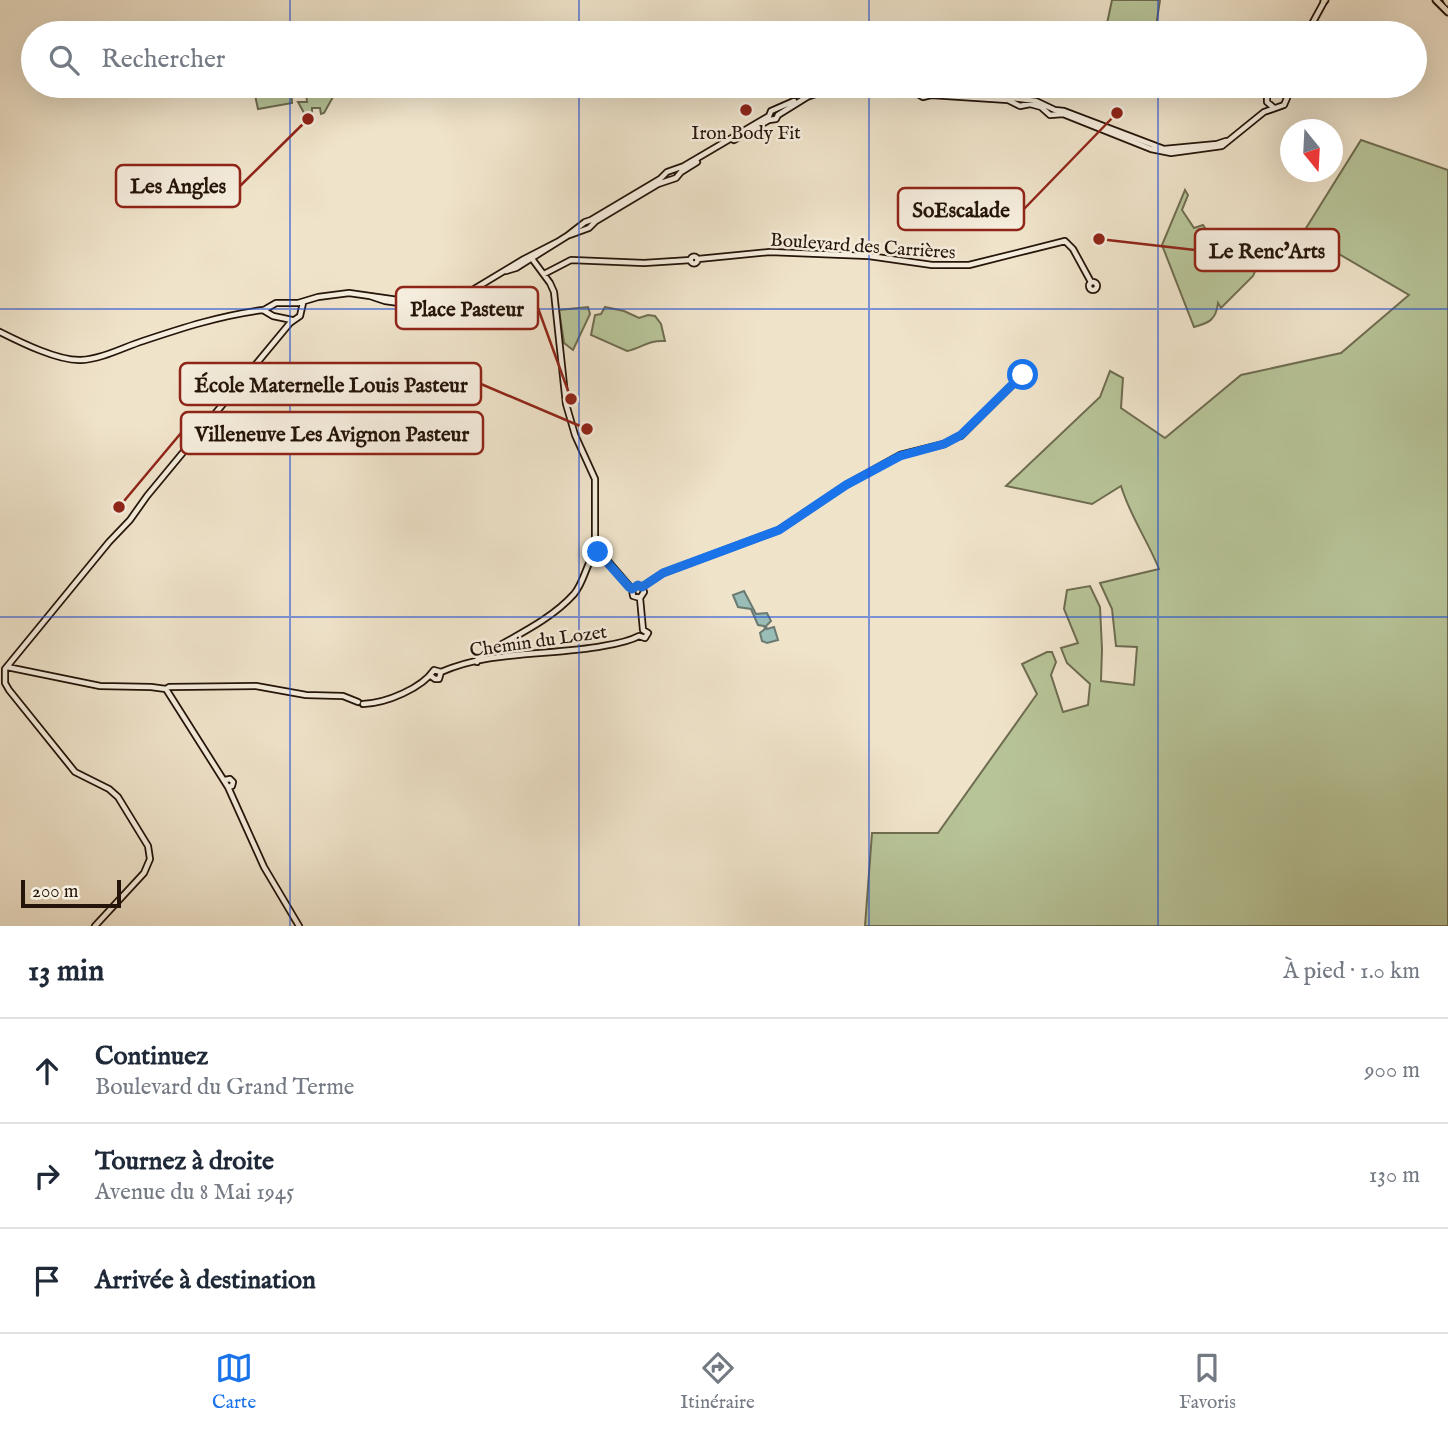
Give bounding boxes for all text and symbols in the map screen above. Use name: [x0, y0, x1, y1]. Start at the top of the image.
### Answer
search box: [21, 21, 1427, 98]
icon: search: [45, 41, 83, 79]
text: Rechercher: [101, 43, 225, 76]
marker: Iron Body Fit: [738, 102, 754, 118]
north arrow: [1280, 119, 1343, 182]
place label: Iron Body Fit: [691, 122, 801, 146]
callout: Les Angles: [116, 165, 240, 207]
text: Les Angles: [130, 174, 226, 201]
callout: SoEscalade: [898, 188, 1024, 230]
text: SoEscalade: [912, 198, 1010, 225]
street label: Boulevard des Carrières: [769, 229, 956, 265]
callout: Le Renc'Arts: [1195, 229, 1339, 271]
text: Le Renc'Arts: [1209, 239, 1325, 266]
callout: Place Pasteur: [396, 287, 538, 329]
text: Place Pasteur: [410, 297, 524, 324]
route start: [1007, 359, 1038, 390]
callout: École Maternelle Louis Pasteur: [180, 363, 481, 405]
text: École Maternelle Louis Pasteur: [194, 372, 468, 400]
callout: Villeneuve Les Avignon Pasteur: [181, 412, 483, 454]
text: Villeneuve Les Avignon Pasteur: [194, 422, 470, 449]
route end: [582, 536, 613, 567]
street label: Chemin du Lozet: [468, 620, 609, 664]
scale bar: [21, 877, 121, 909]
text: 200 m: [32, 880, 78, 904]
text: 13 min: [28, 953, 104, 991]
text: À pied · 1.0 km: [1283, 957, 1420, 986]
text: Continuez: [95, 1040, 208, 1073]
icon: ahead: [28, 1052, 66, 1090]
text: 900 m: [1365, 1056, 1420, 1085]
text: Boulevard du Grand Terme: [95, 1073, 354, 1102]
text: Tournez à droite: [95, 1145, 274, 1178]
icon: right: [28, 1157, 66, 1195]
text: 130 m: [1369, 1161, 1420, 1190]
text: Avenue du 8 Mai 1945: [95, 1178, 294, 1207]
icon: arrive: [28, 1262, 66, 1300]
text: Arrivée à destination: [95, 1264, 316, 1297]
tab: Carte: [212, 1349, 256, 1415]
tab: Itinéraire: [680, 1349, 755, 1415]
tab: Favoris: [1179, 1349, 1236, 1415]

